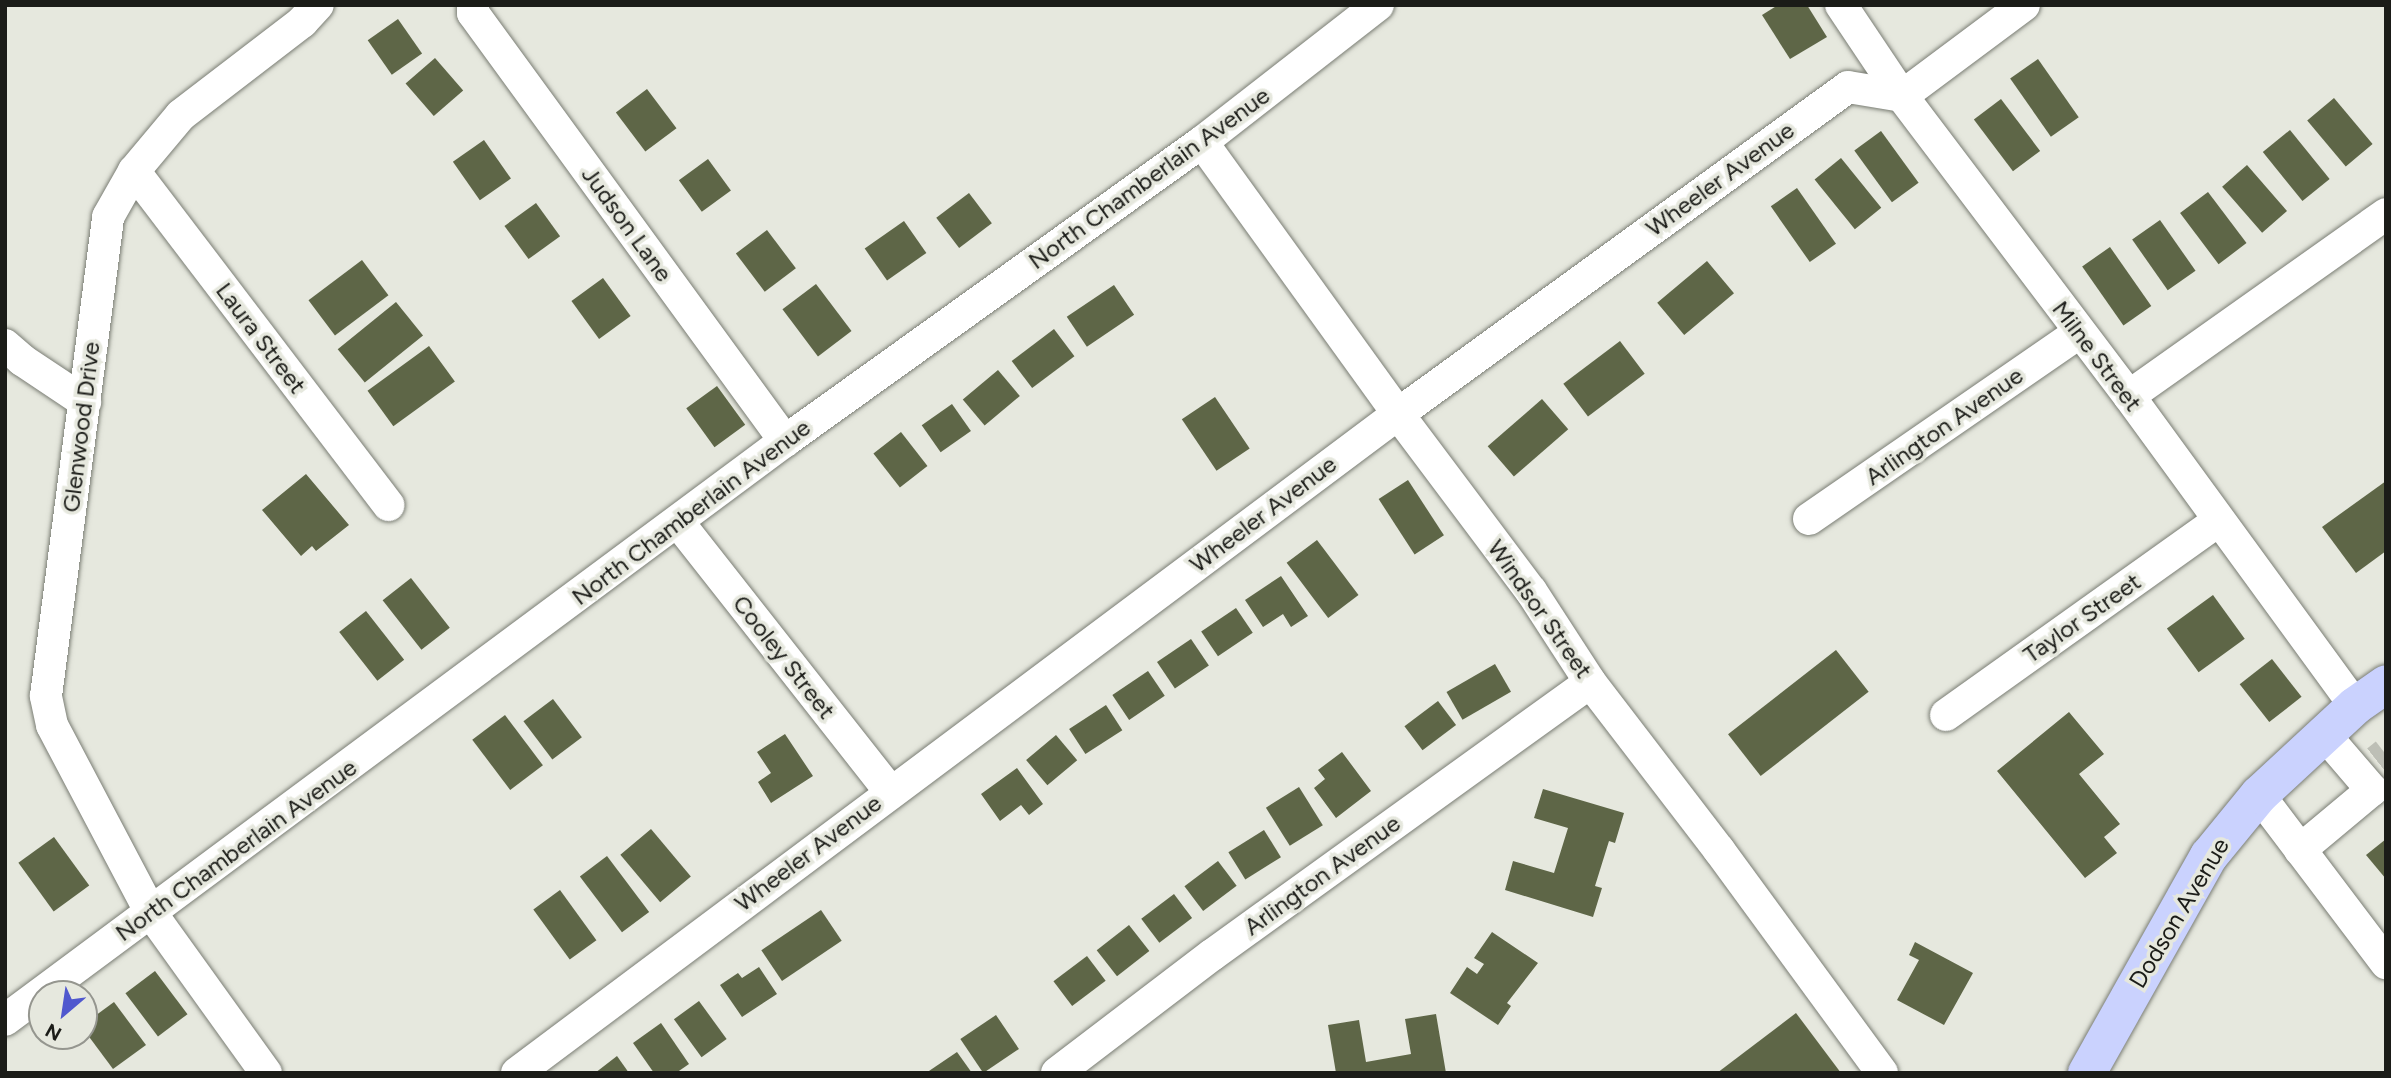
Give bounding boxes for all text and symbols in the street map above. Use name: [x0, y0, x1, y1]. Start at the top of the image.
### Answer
street label: North Chamberlain Avenue: [1023, 81, 1275, 275]
street label: Wheeler Avenue: [1640, 116, 1800, 242]
street label: Judson Lane: [576, 161, 678, 287]
street label: Laura Street: [210, 277, 312, 399]
street label: Milne Street: [2046, 295, 2148, 417]
street label: Glenwood Drive: [56, 340, 106, 514]
street label: Arlington Avenue: [1860, 361, 2028, 491]
street label: North Chamberlain Avenue: [566, 413, 816, 611]
street label: Wheeler Avenue: [1184, 449, 1342, 579]
street label: Windsor Street: [1482, 534, 1598, 684]
street label: Taylor Street: [2018, 567, 2146, 669]
street label: Cooley Street: [727, 589, 841, 725]
street label: North Chamberlain Avenue: [110, 753, 362, 947]
street label: Wheeler Avenue: [729, 788, 887, 918]
street label: Arlington Avenue: [1238, 809, 1406, 941]
street label: Dodson Avenue: [2123, 833, 2235, 993]
north arrow: [28, 980, 98, 1050]
text: N: [42, 1018, 66, 1046]

